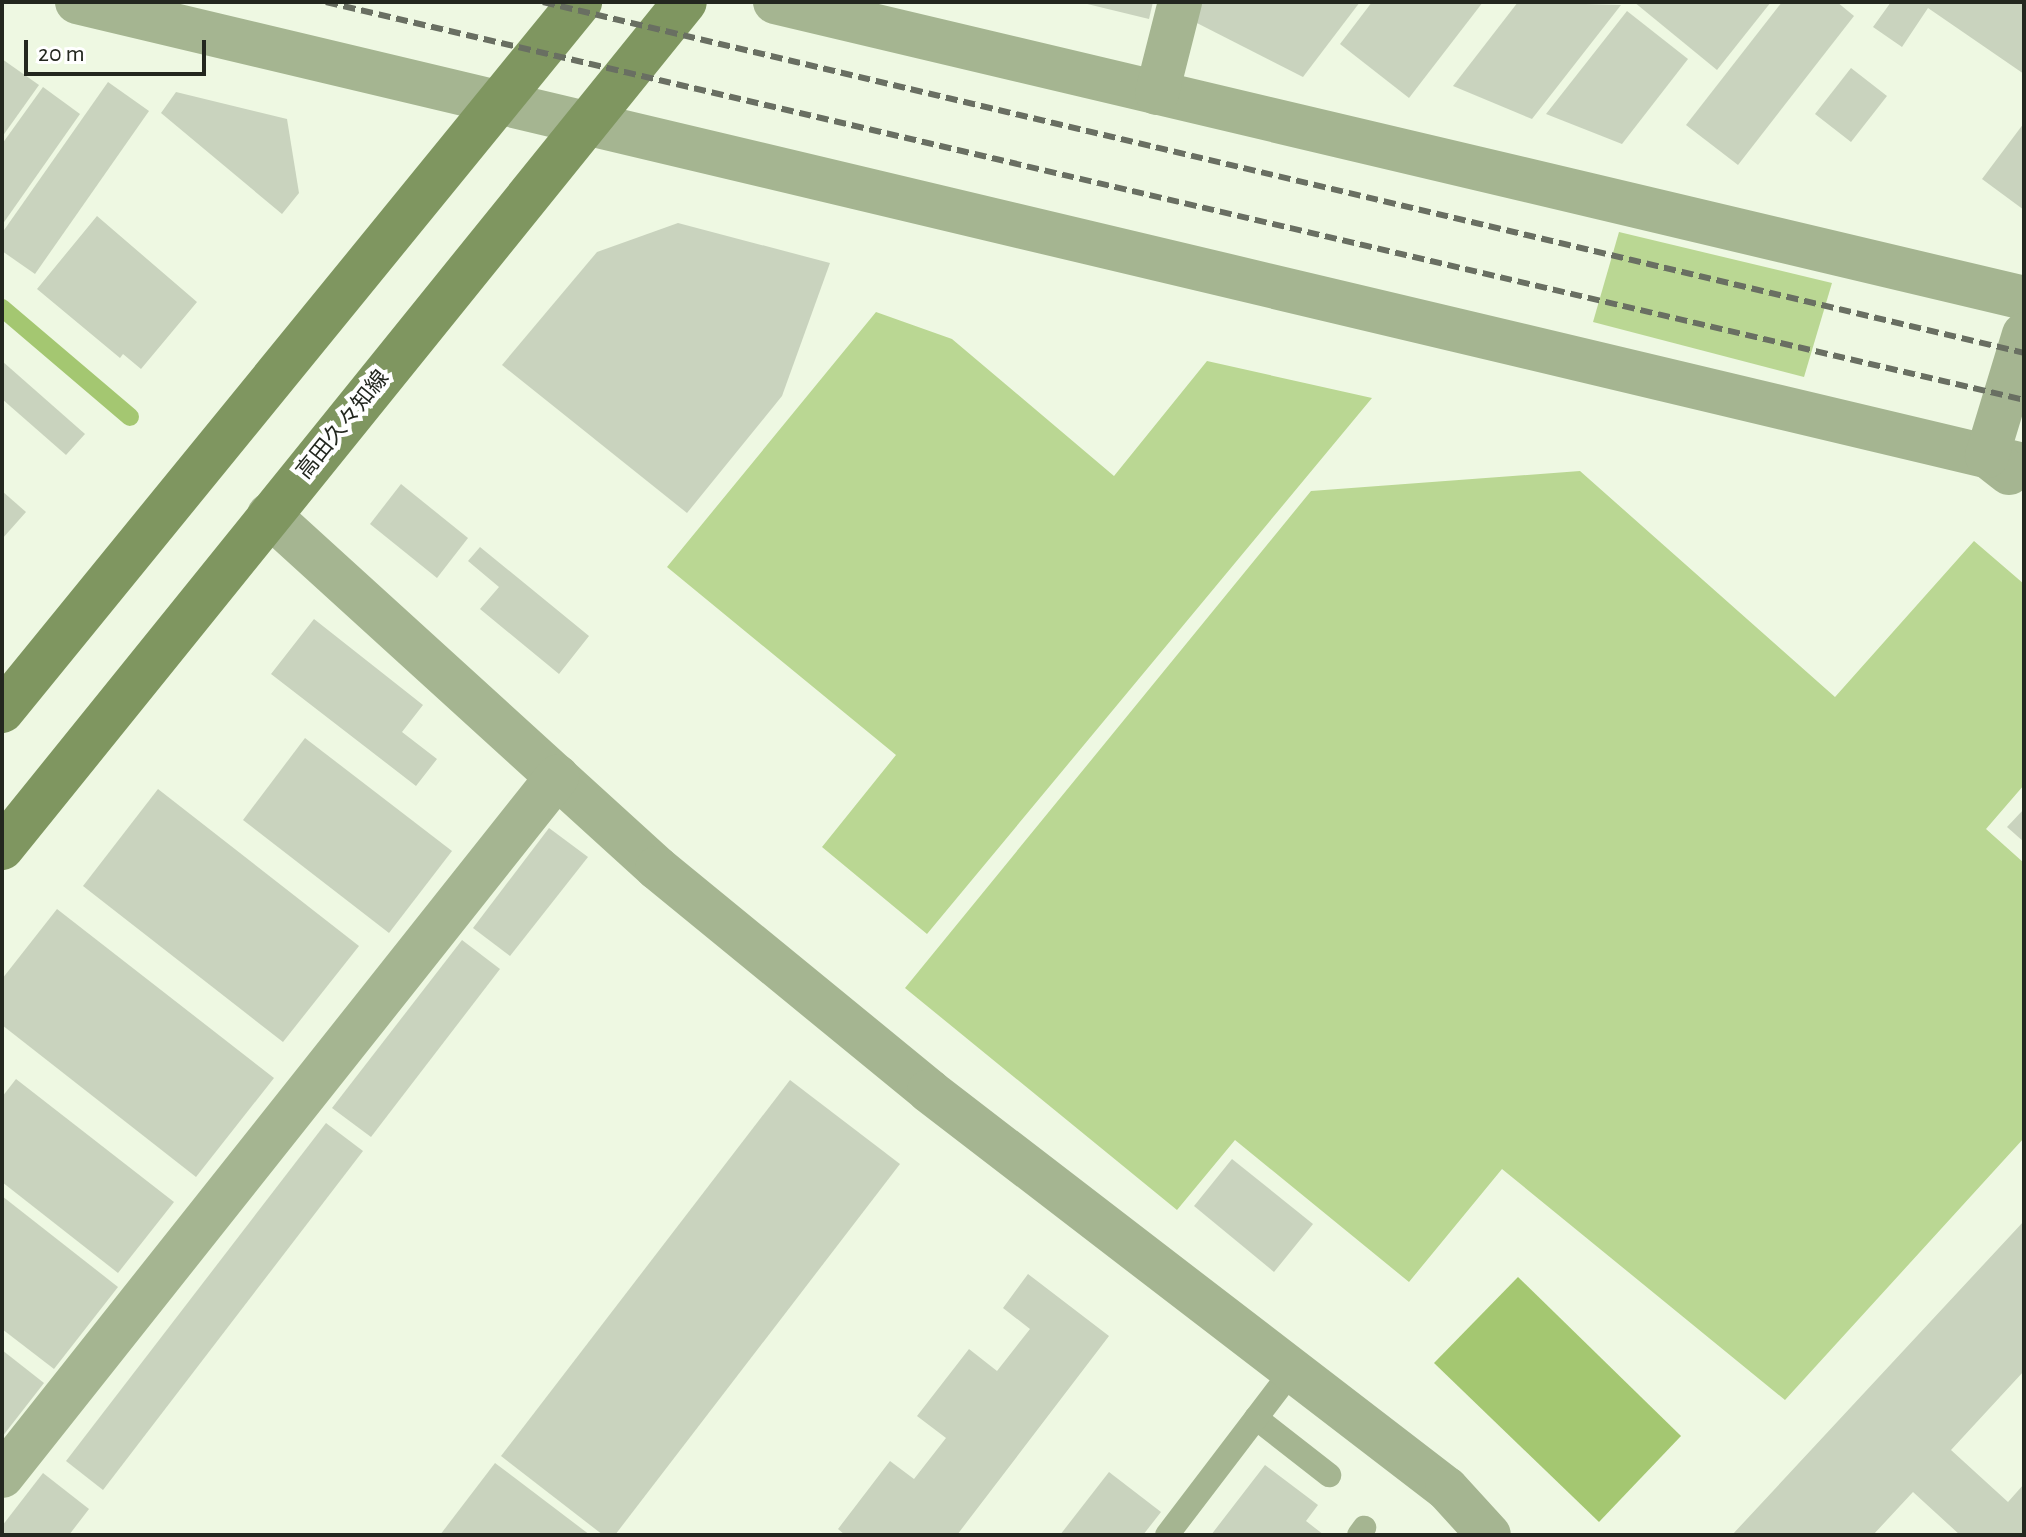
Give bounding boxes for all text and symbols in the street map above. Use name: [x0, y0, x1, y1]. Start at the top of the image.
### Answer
scale bar: [28, 24, 210, 74]
text: 20 m: [38, 42, 85, 66]
street label: 高田久々知線: [291, 365, 395, 485]

